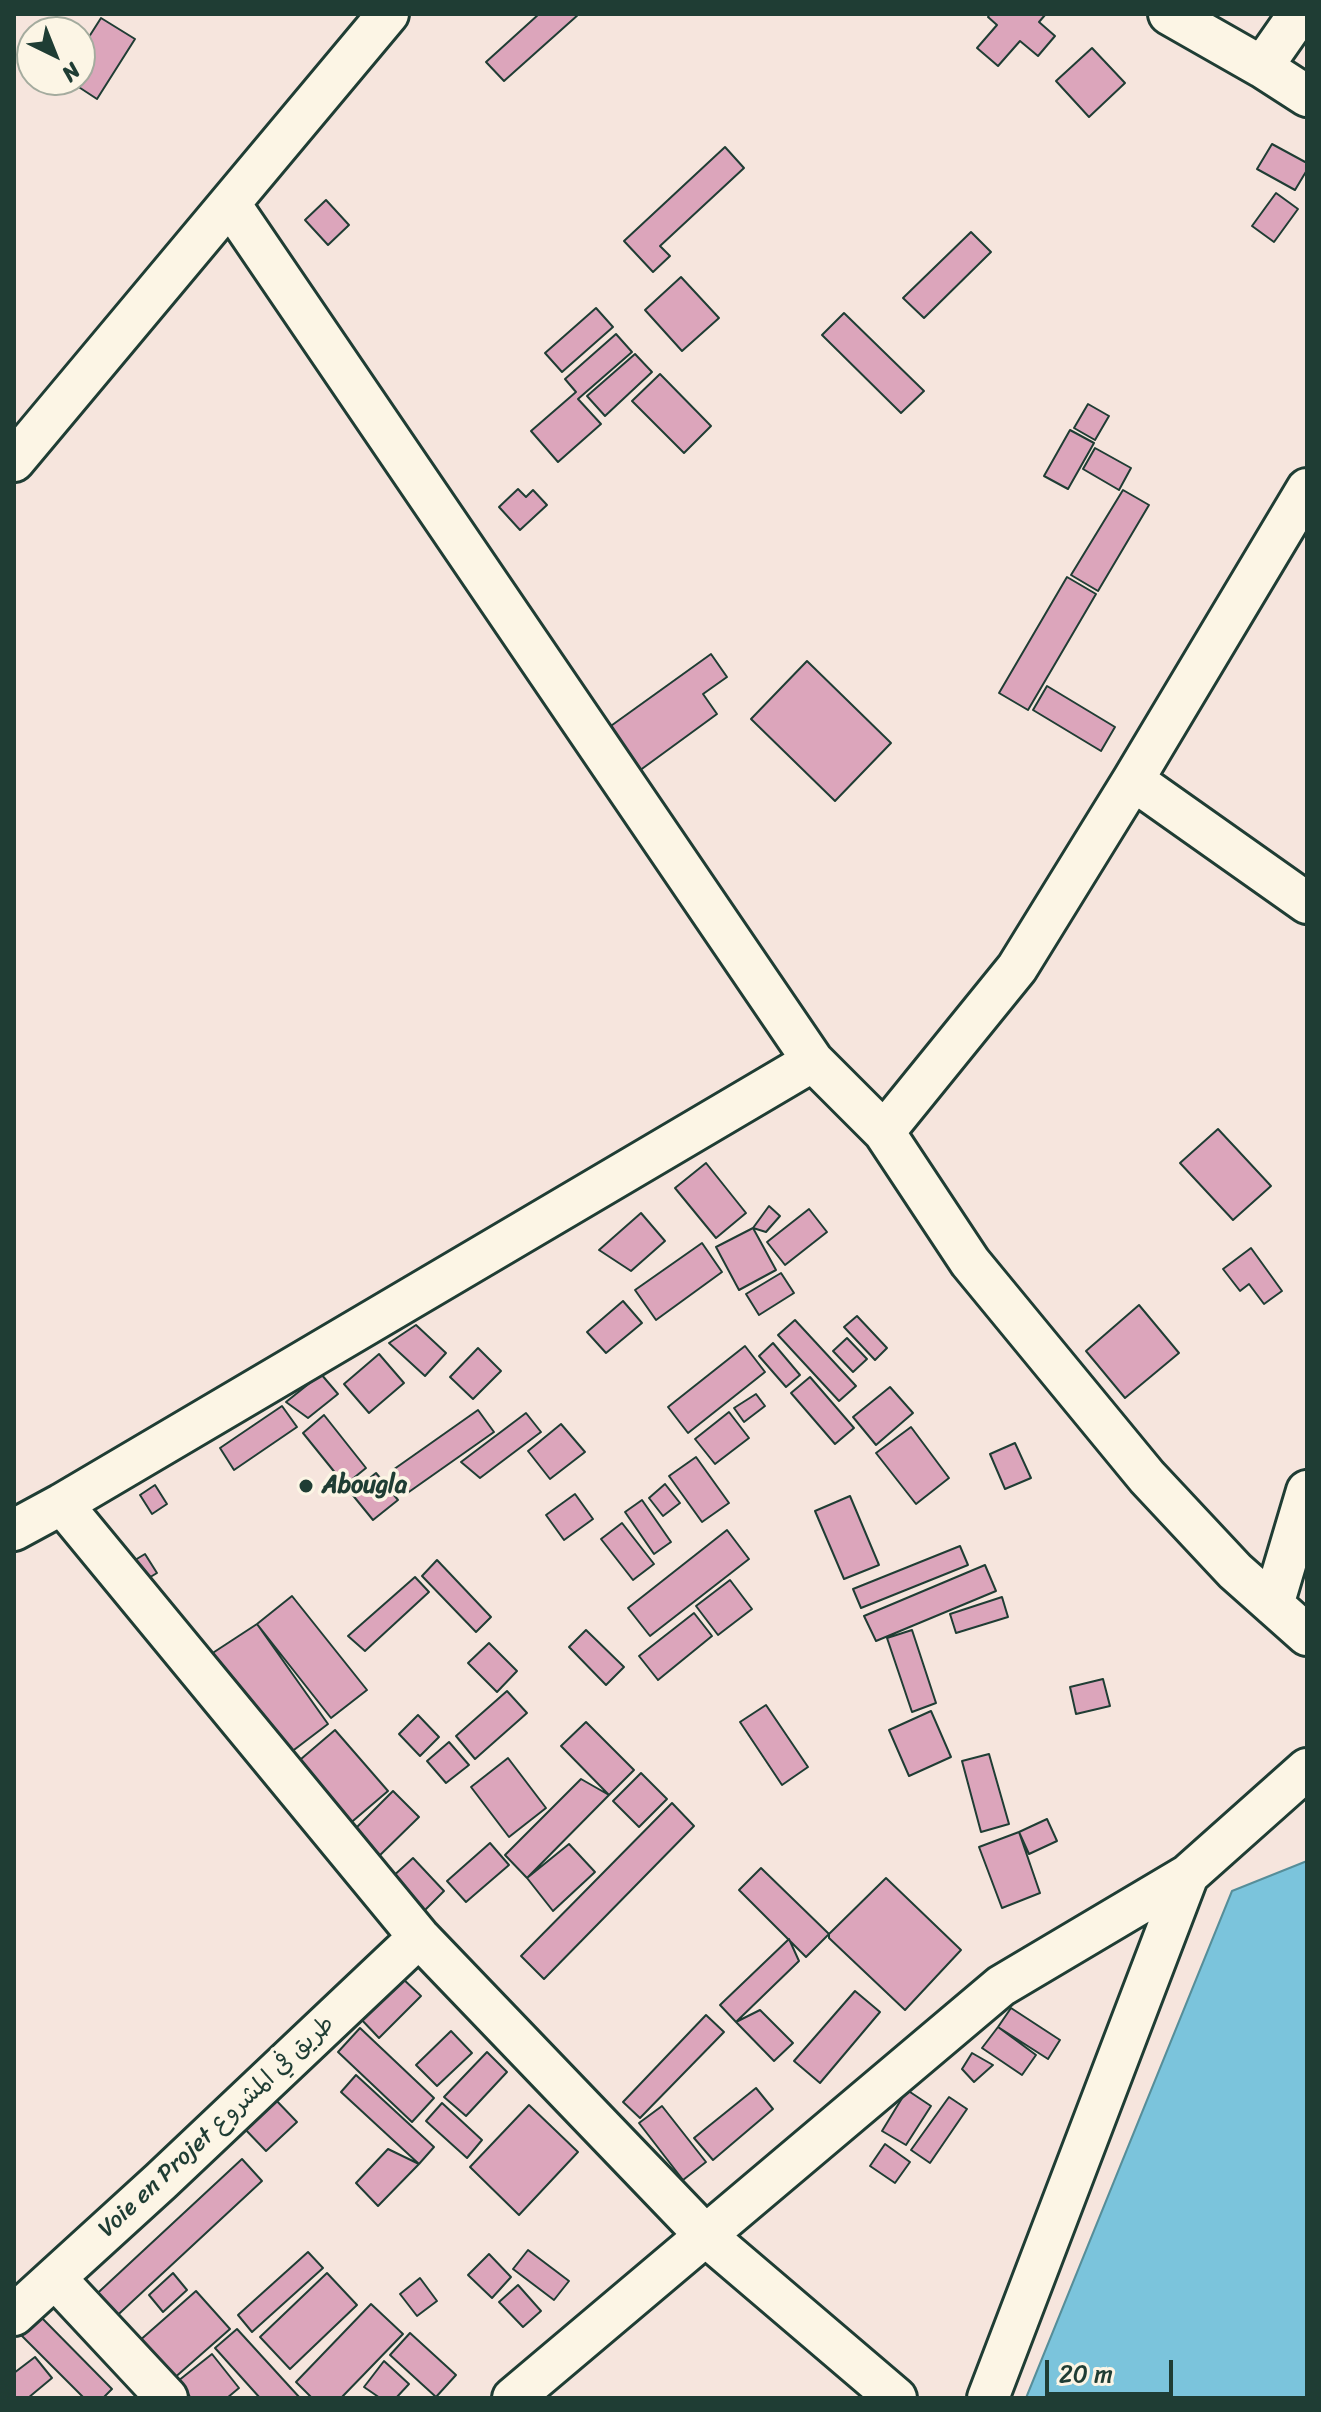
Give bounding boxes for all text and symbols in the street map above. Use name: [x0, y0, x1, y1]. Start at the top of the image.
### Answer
north arrow: [16, 16, 96, 96]
text: N: [52, 53, 90, 92]
place label: Abougla: [322, 1472, 407, 1500]
marker: Abougla: [297, 1477, 315, 1495]
street label: Voie en Projet طريق في المشروع: [93, 2010, 341, 2244]
scale bar: [1049, 2344, 1177, 2394]
text: 20 m: [1059, 2353, 1113, 2395]

